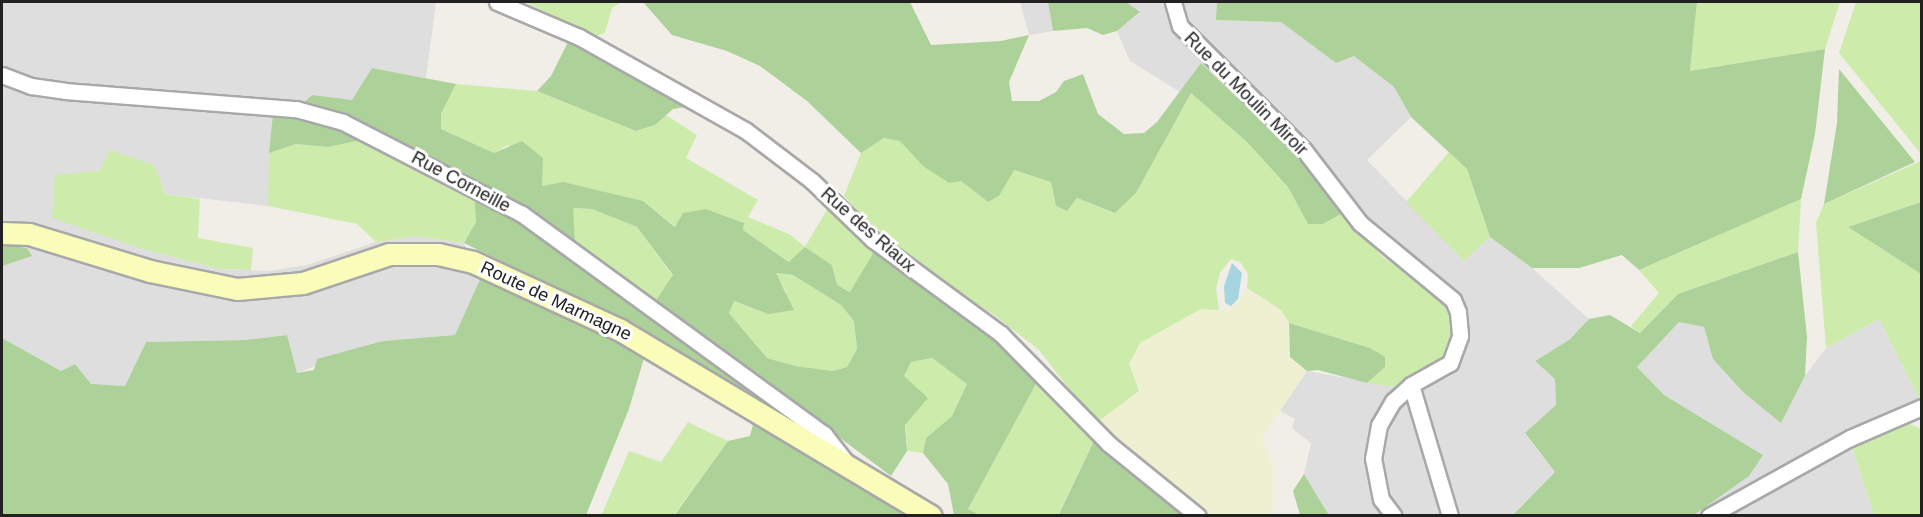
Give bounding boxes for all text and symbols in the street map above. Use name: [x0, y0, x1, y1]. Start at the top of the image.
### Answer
street label: Rue du Moulin Miroir: [1180, 28, 1312, 160]
street label: Rue Corneille: [408, 147, 514, 217]
street label: Rue des Riaux: [816, 183, 920, 277]
street label: Route de Marmagne: [477, 257, 635, 345]

